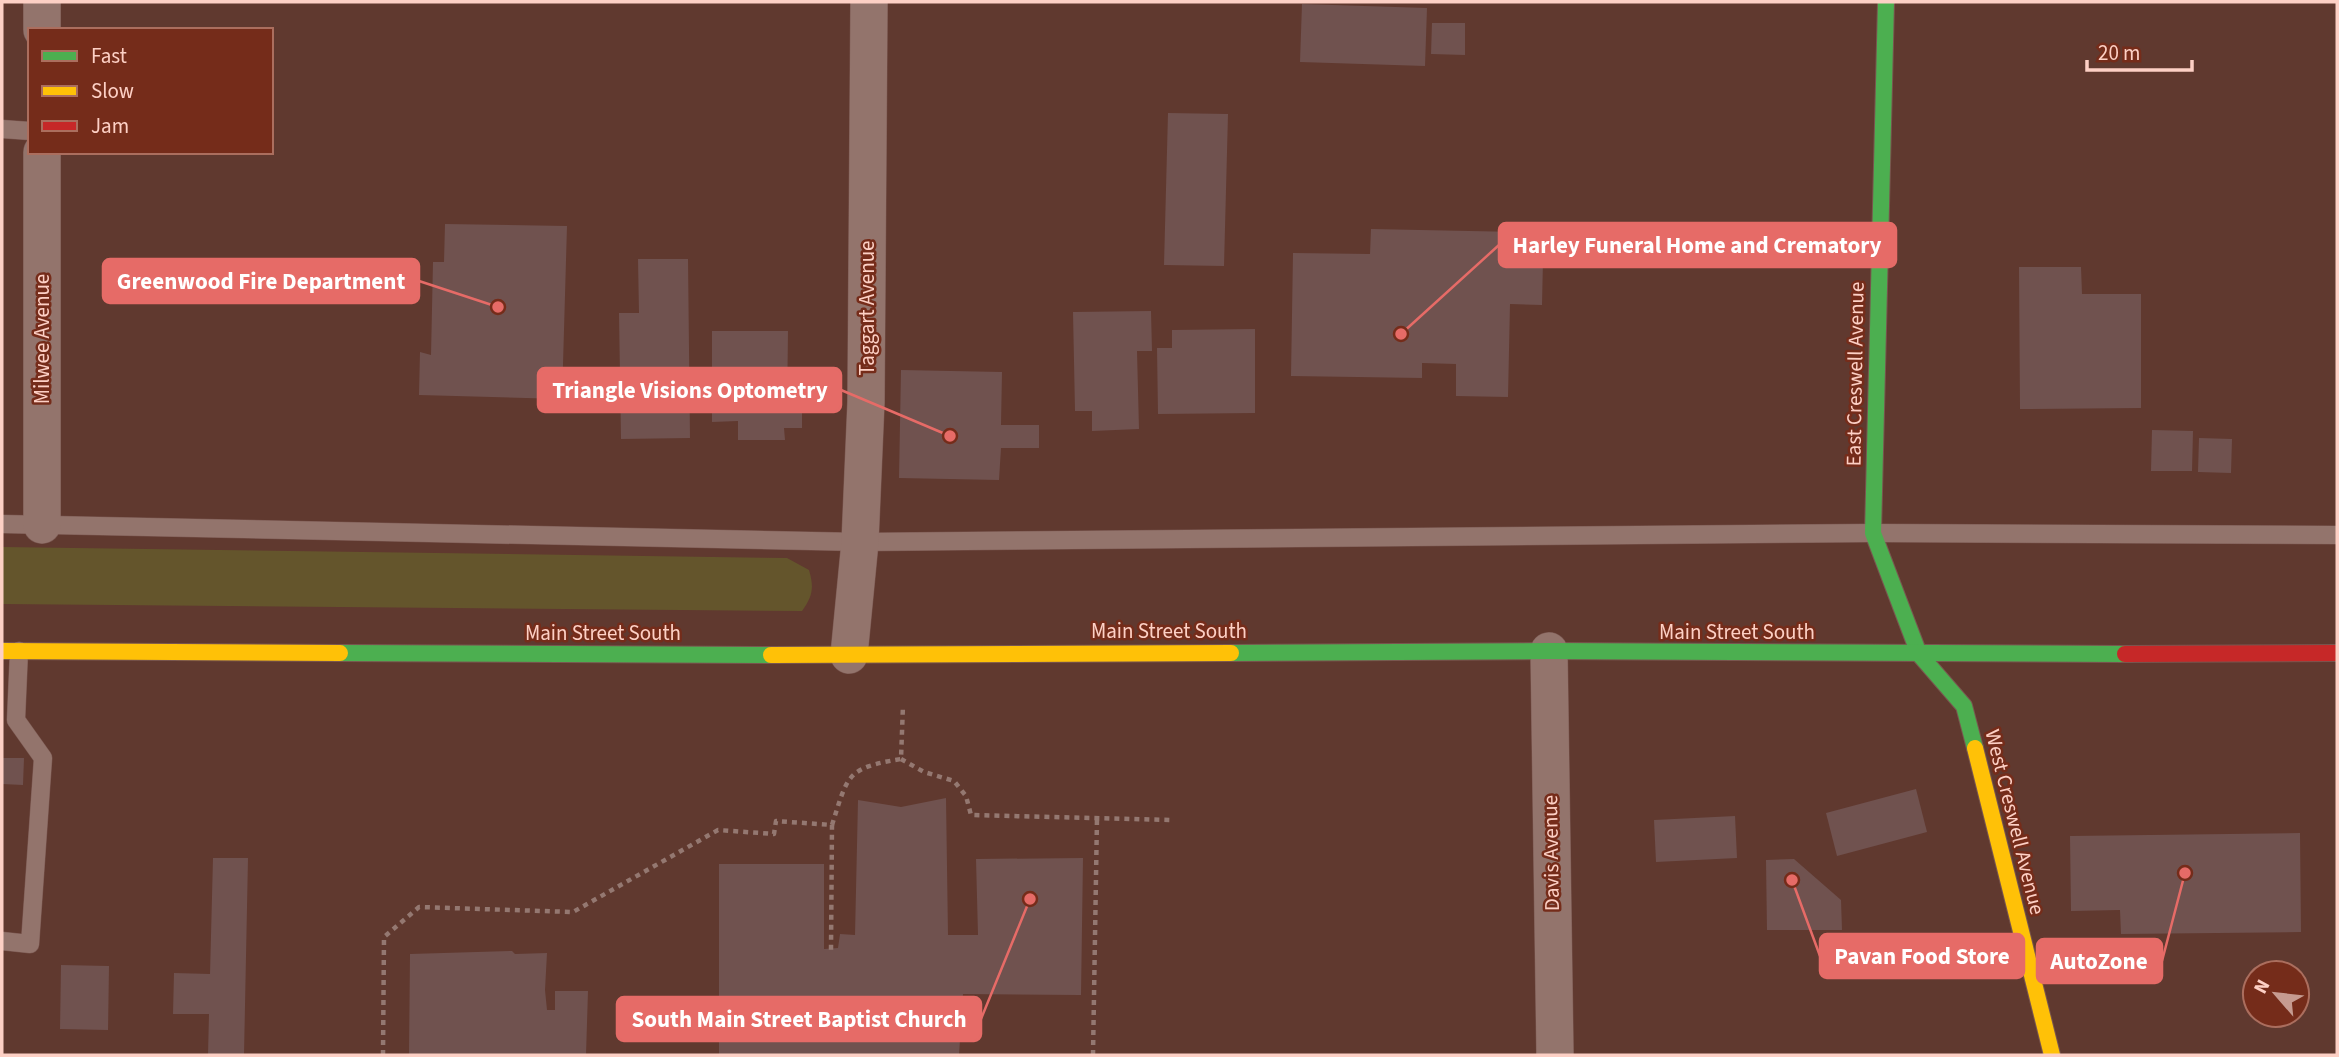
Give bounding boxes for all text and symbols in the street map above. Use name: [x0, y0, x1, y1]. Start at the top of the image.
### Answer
legend: [28, 28, 273, 154]
scale bar: [2087, 28, 2192, 72]
text: 20 m: [2098, 38, 2140, 68]
text: Fast: [91, 41, 127, 71]
text: Slow: [91, 76, 134, 106]
text: Jam: [91, 111, 129, 141]
callout: Harley Funeral Home and Crematory: [1499, 223, 1896, 267]
text: Harley Funeral Home and Crematory: [1513, 229, 1881, 262]
street label: Taggart Avenue: [852, 240, 882, 376]
callout: Greenwood Fire Department: [103, 259, 419, 303]
text: Greenwood Fire Department: [117, 265, 405, 298]
street label: Milwee Avenue: [27, 274, 57, 404]
street label: East Creswell Avenue: [1838, 281, 1872, 467]
callout: Triangle Visions Optometry: [538, 368, 841, 412]
text: Triangle Visions Optometry: [552, 374, 828, 407]
street label: Main Street South: [1091, 616, 1247, 646]
street label: Main Street South: [1659, 617, 1815, 647]
street label: Main Street South: [525, 618, 681, 648]
street label: West Creswell Avenue: [1977, 726, 2053, 918]
street label: Davis Avenue: [1535, 795, 1567, 911]
callout: Pavan Food Store: [1820, 934, 2024, 978]
callout: AutoZone: [2037, 939, 2162, 983]
text: Pavan Food Store: [1834, 940, 2010, 973]
text: AutoZone: [2049, 945, 2148, 978]
north arrow: [2241, 959, 2311, 1029]
text: N: [2247, 975, 2277, 999]
callout: South Main Street Baptist Church: [617, 997, 981, 1041]
text: South Main Street Baptist Church: [631, 1003, 967, 1036]

